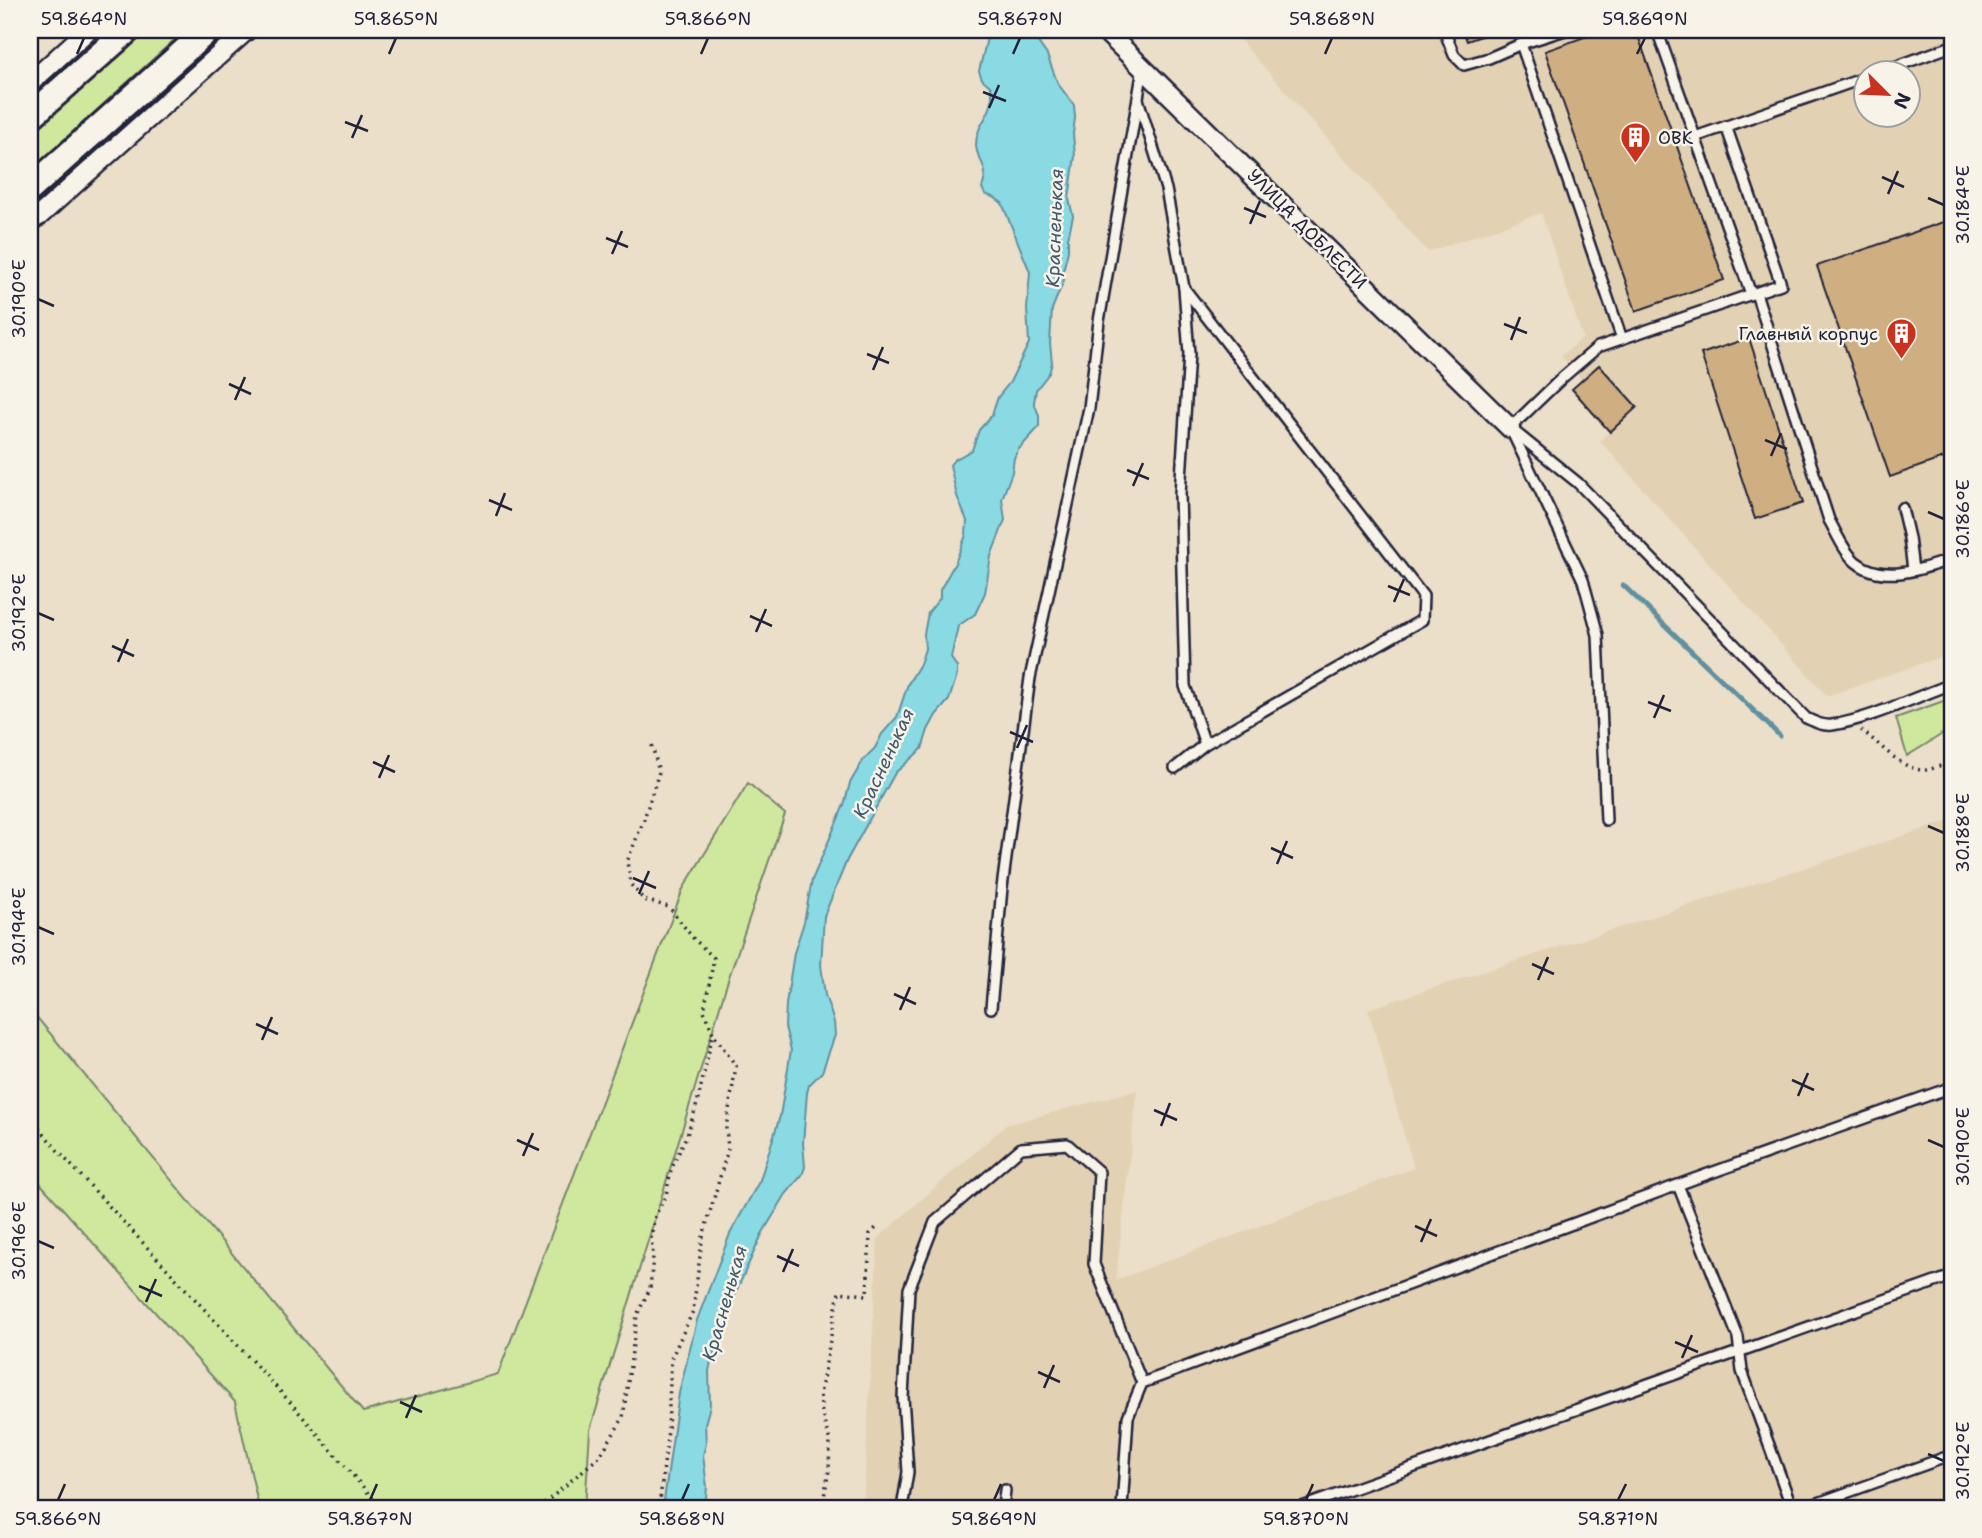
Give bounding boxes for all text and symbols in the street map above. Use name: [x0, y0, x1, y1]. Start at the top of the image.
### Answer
text: 59.864°N: [41, 7, 127, 31]
text: 59.865°N: [354, 7, 438, 31]
text: 59.866°N: [665, 7, 751, 31]
text: 59.867°N: [978, 7, 1062, 31]
text: 59.868°N: [1289, 7, 1375, 31]
text: 59.869°N: [1602, 7, 1688, 31]
north arrow: [1853, 60, 1923, 130]
text: N: [1888, 89, 1917, 113]
building icon: ОВК: [1618, 121, 1652, 165]
place label: ОВК: [1658, 126, 1694, 150]
street label: УЛИЦА ДОБЛЕСТИ: [1242, 164, 1372, 294]
text: 30.184°E: [1951, 165, 1975, 245]
water label: Красненькая: [1040, 168, 1069, 288]
text: 30.190°E: [7, 259, 31, 339]
building icon: Главный корпус: [1884, 317, 1918, 361]
place label: Главный корпус: [1739, 322, 1878, 346]
text: 30.186°E: [1951, 479, 1975, 559]
text: 30.192°E: [7, 574, 31, 652]
water label: Красненькая: [847, 704, 920, 822]
text: 30.188°E: [1951, 793, 1975, 873]
text: 30.194°E: [7, 887, 31, 967]
text: 30.190°E: [1951, 1107, 1975, 1187]
text: 30.196°E: [7, 1201, 31, 1281]
water label: Красненькая: [696, 1242, 753, 1364]
text: 30.192°E: [1951, 1422, 1975, 1500]
text: 59.866°N: [15, 1507, 101, 1531]
text: 59.867°N: [328, 1507, 412, 1531]
text: 59.868°N: [639, 1507, 725, 1531]
text: 59.869°N: [951, 1507, 1037, 1531]
text: 59.870°N: [1263, 1507, 1349, 1531]
text: 59.871°N: [1578, 1507, 1658, 1531]

